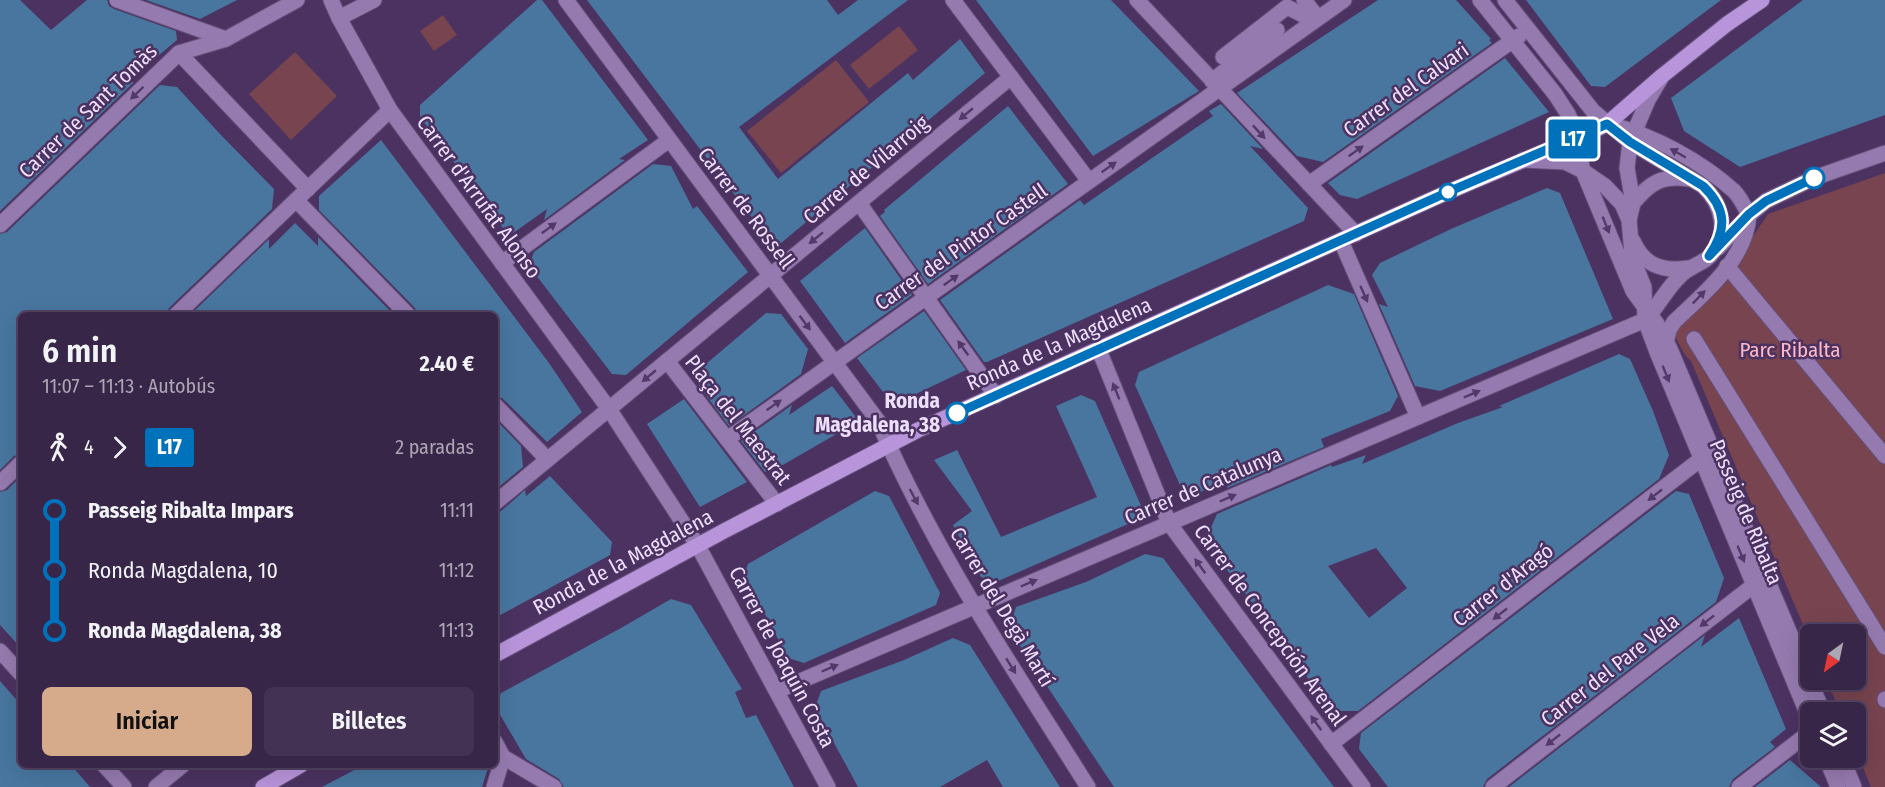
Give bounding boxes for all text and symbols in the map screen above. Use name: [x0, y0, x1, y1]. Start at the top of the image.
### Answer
street label: Carrer del Calvari: [1338, 37, 1474, 143]
street label: Carrer de Sant Tomàs: [13, 38, 163, 184]
one-way arrow: [129, 86, 144, 100]
one-way arrow: [958, 108, 974, 121]
street label: Carrer d'Arrufat Alonso: [411, 110, 547, 284]
street label: Carrer de Vilarroig: [798, 110, 934, 230]
line badge: L17: [1538, 120, 1608, 158]
one-way arrow: [1252, 124, 1266, 139]
text: L17: [1560, 126, 1586, 152]
street label: Carrer de Rossell: [692, 142, 800, 274]
one-way arrow: [1349, 145, 1364, 157]
one-way arrow: [1669, 148, 1686, 158]
one-way arrow: [1101, 161, 1117, 173]
unlabelled marker: [1803, 167, 1825, 189]
street label: Carrer del Pintor Castell: [870, 177, 1053, 316]
unlabelled marker: [1439, 183, 1457, 201]
one-way arrow: [1601, 216, 1611, 234]
one-way arrow: [540, 222, 556, 234]
one-way arrow: [808, 232, 823, 244]
one-way arrow: [942, 274, 958, 286]
one-way arrow: [1360, 286, 1369, 303]
street label: Ronda de la Magdalena: [962, 291, 1156, 397]
one-way arrow: [1692, 291, 1706, 305]
one-way arrow: [799, 315, 811, 331]
text: 6 min: [42, 331, 117, 371]
park label: Parc Ribalta: [1739, 337, 1841, 363]
one-way arrow: [957, 341, 969, 356]
text: 2.40 €: [420, 350, 474, 377]
street label: Plaça del Maestrat: [679, 350, 797, 490]
one-way arrow: [1662, 365, 1671, 383]
one-way arrow: [641, 369, 657, 382]
text: 11:07 – 11:13 · Autobús: [42, 374, 215, 398]
one-way arrow: [1111, 382, 1121, 400]
place label: Ronda Magdalena, 38: [815, 388, 940, 438]
one-way arrow: [1463, 389, 1481, 399]
one-way arrow: [766, 399, 782, 411]
marker: Ronda Magdalena, 38: [946, 402, 968, 424]
icon: walk: [42, 431, 75, 464]
icon: forward: [103, 431, 136, 464]
text: L17: [157, 434, 182, 460]
text: 4: [84, 435, 94, 459]
text: 2 paradas: [395, 435, 474, 459]
street label: Passeig de Ribalta: [1704, 436, 1788, 588]
street label: Carrer de Catalunya: [1120, 441, 1286, 531]
one-way arrow: [909, 488, 919, 505]
one-way arrow: [1647, 488, 1662, 500]
one-way arrow: [1219, 493, 1237, 503]
text: Passeig Ribalta Impars: [88, 497, 294, 524]
text: 11:11: [440, 498, 474, 522]
street label: Ronda de la Magdalena: [529, 504, 717, 620]
street label: Carrer de Concepción Arenal: [1188, 519, 1352, 731]
street label: Carrer del Degà Martí: [944, 522, 1060, 692]
street label: Carrer d'Aragó: [1447, 538, 1559, 632]
one-way arrow: [1736, 546, 1746, 564]
text: Ronda Magdalena, 10: [88, 557, 278, 584]
text: 11:12: [439, 558, 474, 582]
one-way arrow: [1194, 558, 1206, 574]
street label: Carrer de Joaquín Costa: [723, 562, 841, 752]
one-way arrow: [1020, 578, 1038, 587]
one-way arrow: [1493, 607, 1508, 619]
street label: Carrer del Pare Vela: [1536, 608, 1684, 732]
one-way arrow: [1700, 615, 1715, 627]
text: Ronda Magdalena, 38: [88, 617, 282, 644]
text: 11:13: [438, 618, 474, 642]
north arrow: [1800, 624, 1866, 690]
map controls: [1800, 624, 1866, 768]
one-way arrow: [1005, 657, 1016, 674]
one-way arrow: [822, 663, 840, 673]
button: Iniciar: [42, 687, 252, 756]
button: Billetes: [264, 687, 474, 756]
button: layers: [1800, 702, 1866, 768]
one-way arrow: [1309, 715, 1322, 731]
one-way arrow: [1545, 734, 1561, 747]

